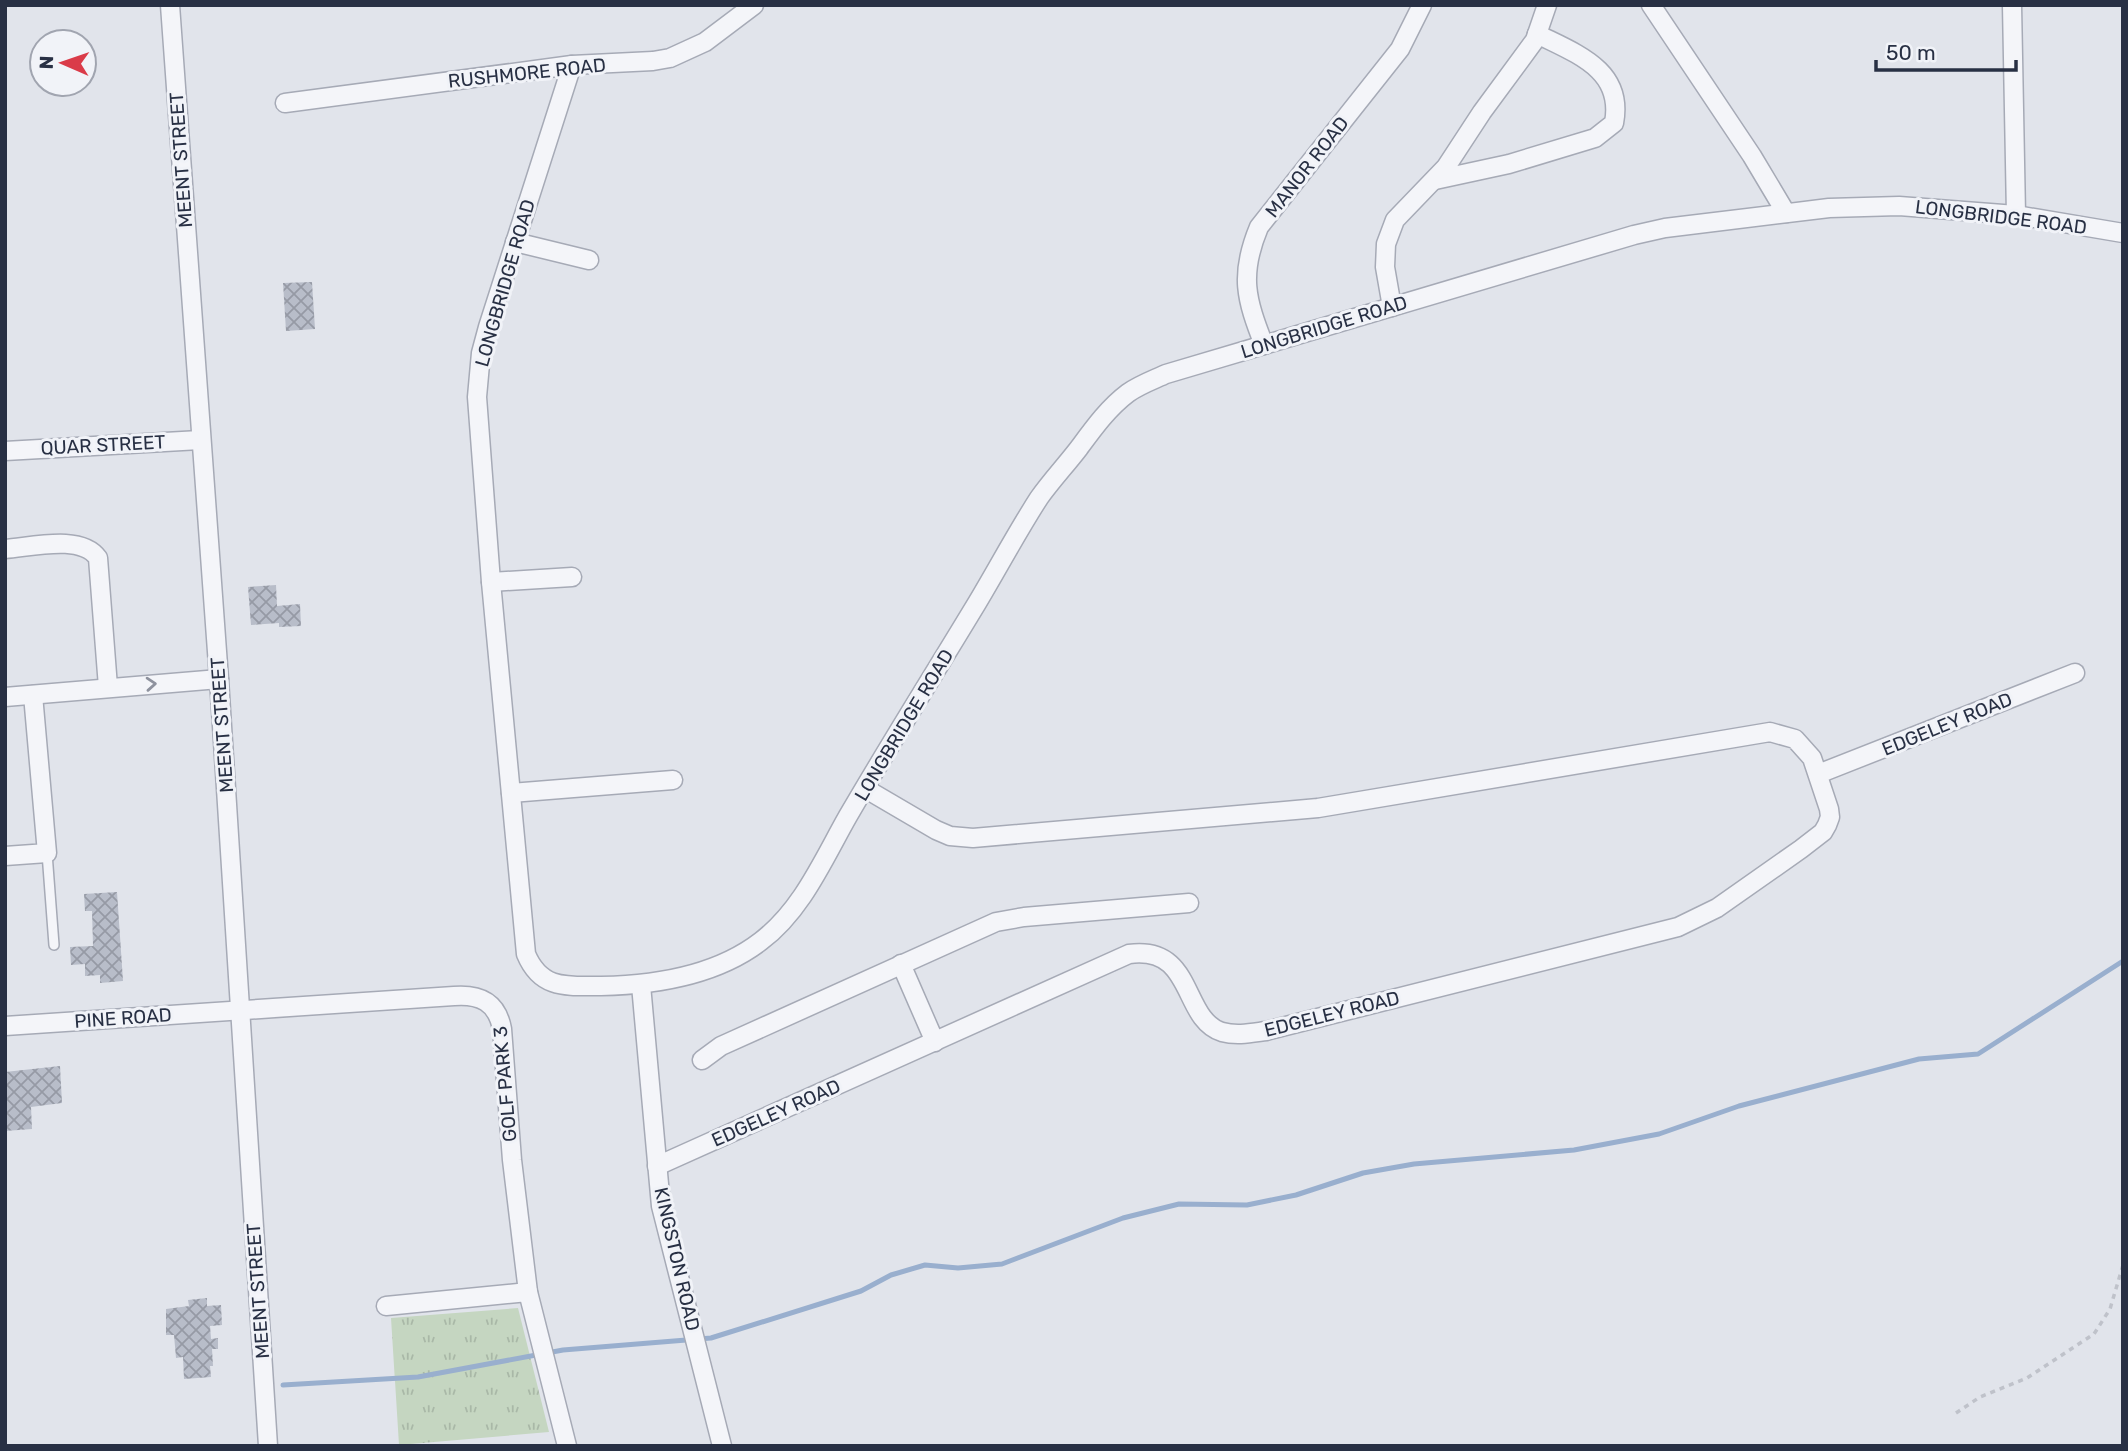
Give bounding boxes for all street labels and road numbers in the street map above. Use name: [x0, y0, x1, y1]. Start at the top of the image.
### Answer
street label: RUSHMORE ROAD: [447, 53, 607, 93]
street label: MEENT STREET: [165, 92, 197, 228]
street label: MANOR ROAD: [1260, 112, 1354, 222]
street label: LONGBRIDGE ROAD: [1914, 195, 2088, 239]
street label: LONGBRIDGE ROAD: [470, 197, 540, 369]
street label: LONGBRIDGE ROAD: [1238, 291, 1410, 363]
street label: QUAR STREET: [40, 430, 166, 460]
street label: LONGBRIDGE ROAD: [850, 645, 958, 805]
street label: MEENT STREET: [206, 657, 238, 793]
street label: EDGELEY ROAD: [1878, 687, 2016, 761]
street label: EDGELEY ROAD: [1262, 986, 1402, 1042]
street label: PINE ROAD: [74, 1003, 172, 1033]
street label: GOLF PARK 3: [488, 1025, 522, 1143]
street label: EDGELEY ROAD: [708, 1074, 844, 1152]
street label: KINGSTON ROAD: [649, 1185, 705, 1333]
street label: MEENT STREET: [242, 1223, 274, 1359]

